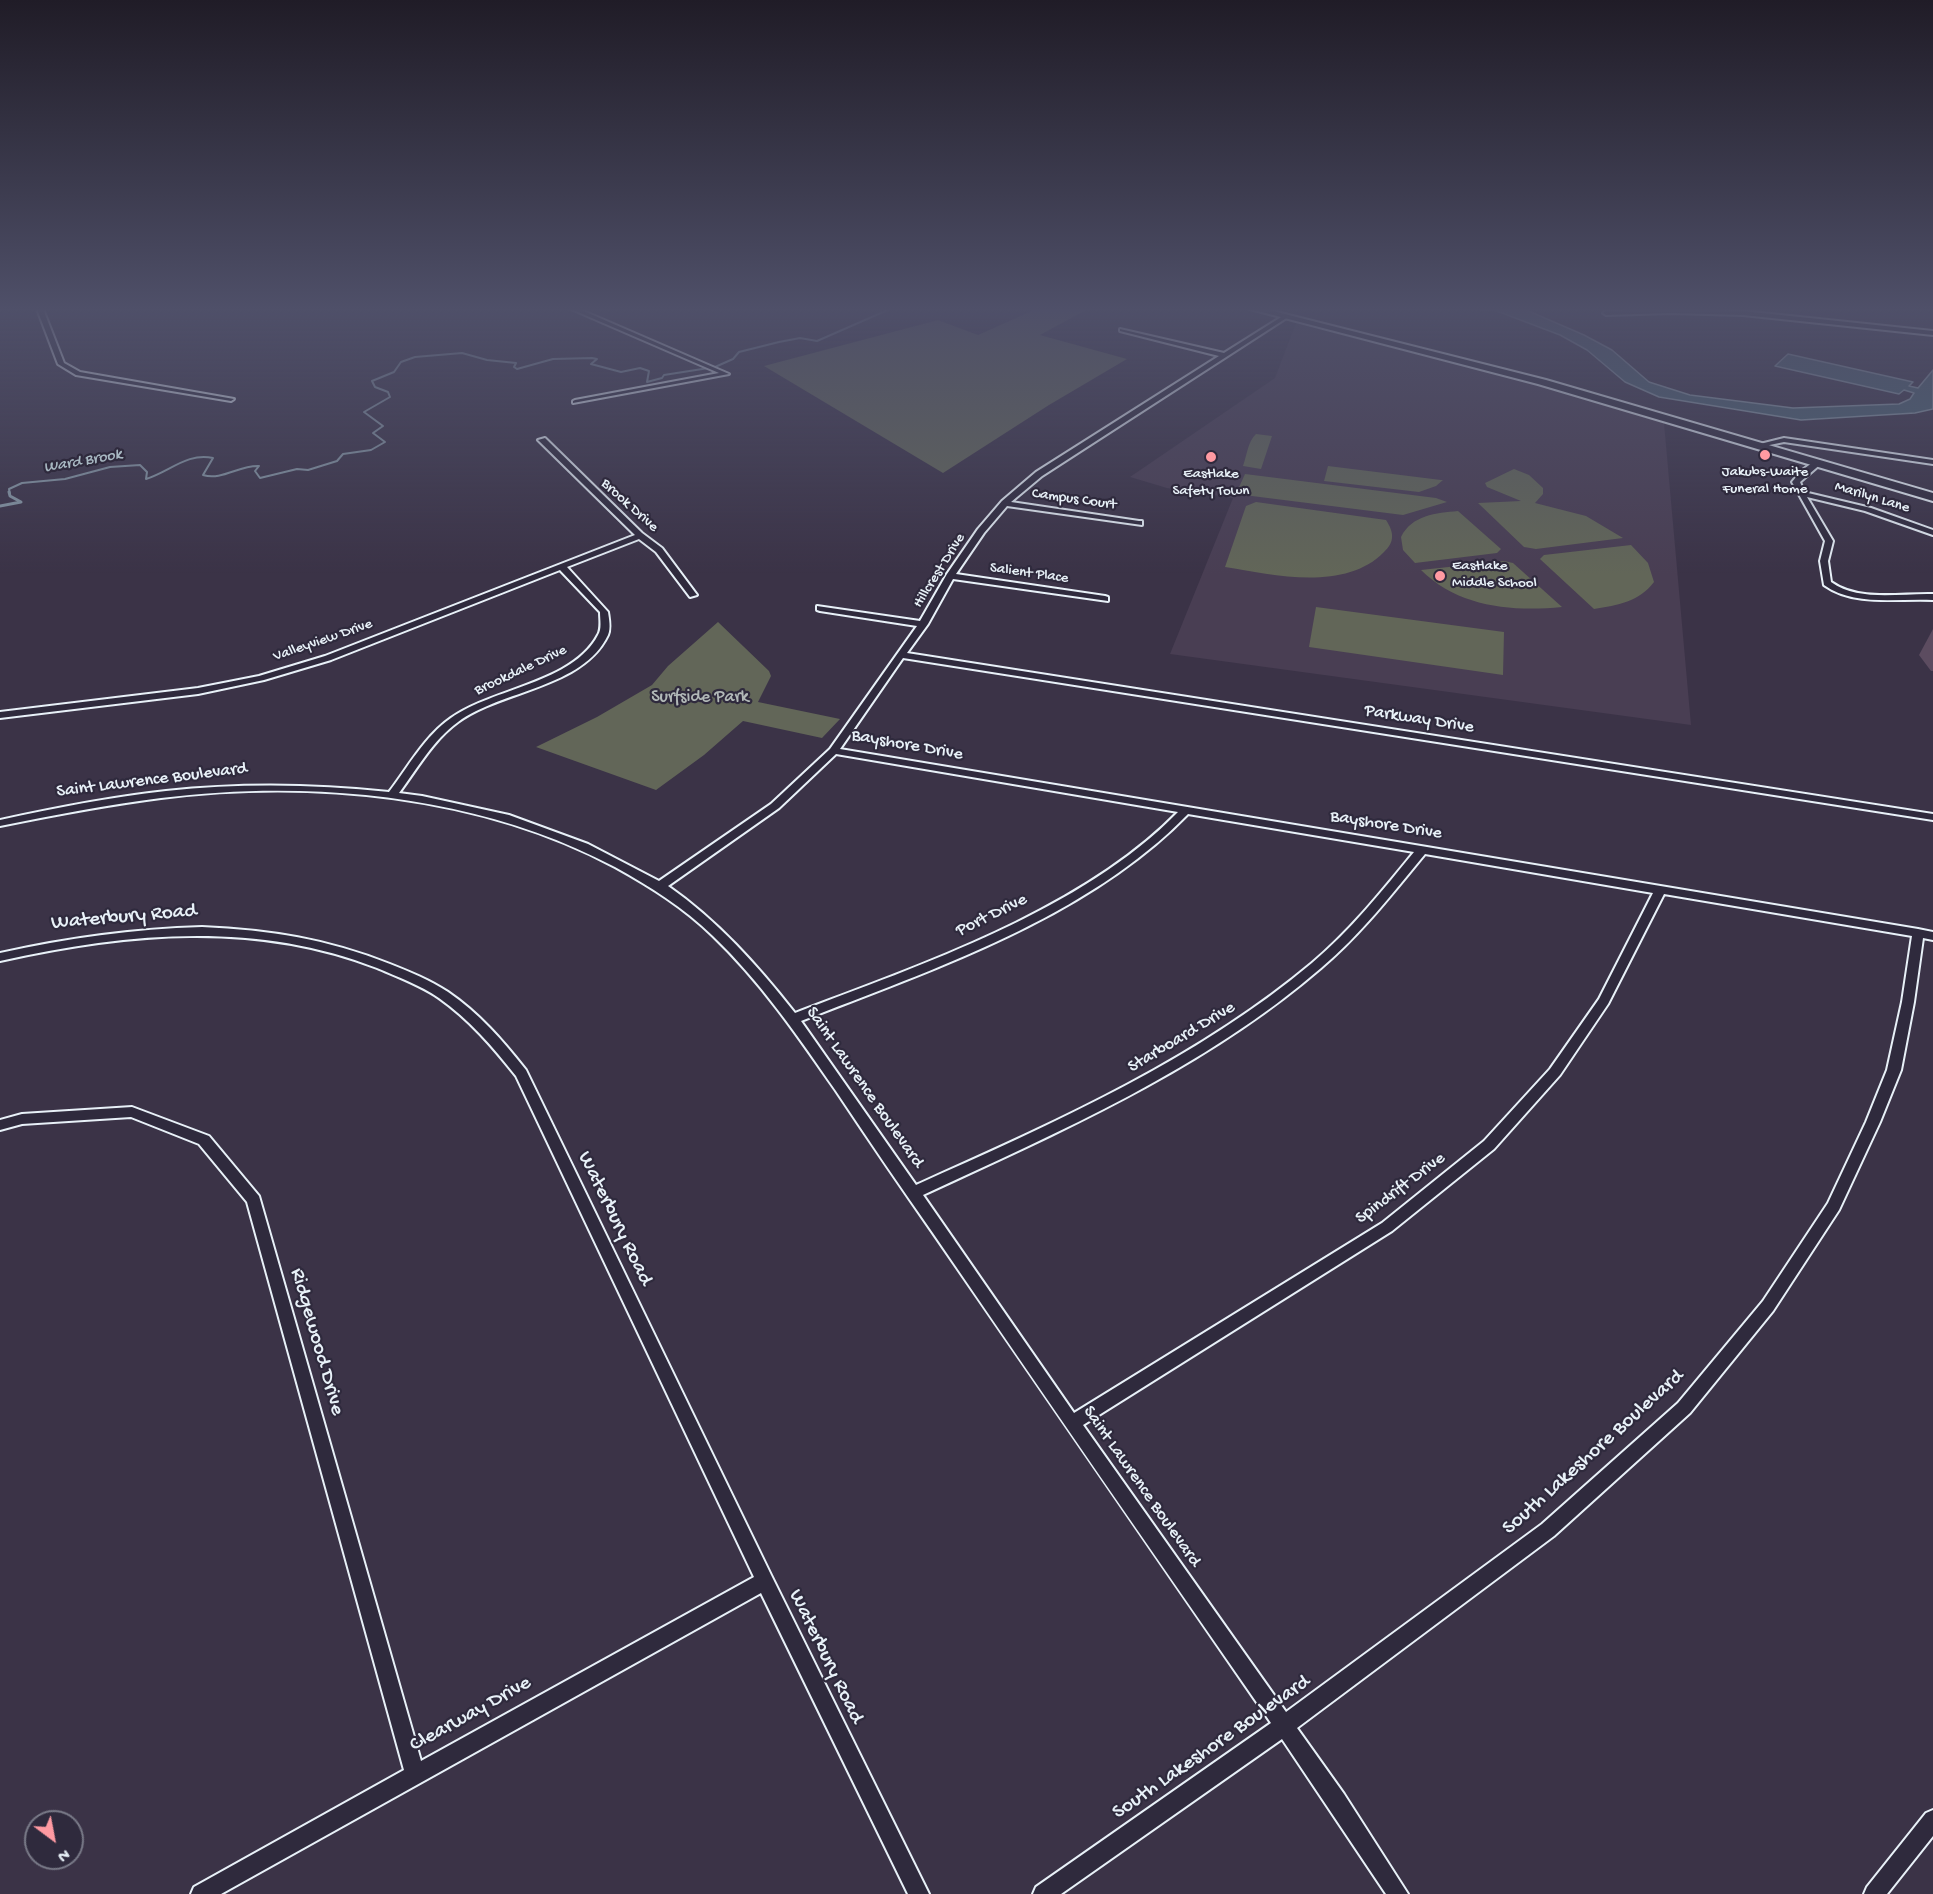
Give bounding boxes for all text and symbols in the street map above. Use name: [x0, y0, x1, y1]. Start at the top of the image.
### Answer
water label: Ward Brook: [42, 446, 124, 478]
marker: Jakubs-Waite Funeral Home: [1758, 448, 1772, 462]
marker: Eastlake Safety Town: [1204, 450, 1218, 464]
place label: Jakubs-Waite Funeral Home: [1722, 464, 1808, 499]
place label: Eastlake Safety Town: [1173, 466, 1249, 501]
street label: Brook Drive: [596, 475, 662, 537]
street label: Marilyn Lane: [1832, 478, 1912, 518]
street label: Campus Court: [1031, 485, 1117, 515]
street label: Hillcrest Drive: [910, 530, 970, 612]
place label: Eastlake Middle School: [1452, 558, 1537, 593]
street label: Salient Place: [989, 560, 1069, 588]
marker: Eastlake Middle School: [1433, 569, 1447, 583]
street label: Valleyview Drive: [271, 616, 375, 666]
street label: Brookdale Drive: [472, 642, 570, 700]
park label: Surfside Park: [651, 687, 749, 709]
street label: Parkway Drive: [1363, 701, 1475, 739]
street label: Bayshore Drive: [850, 726, 964, 766]
street label: Saint Lawrence Boulevard: [55, 759, 249, 803]
street label: Bayshore Drive: [1329, 807, 1443, 845]
street label: Port Drive: [953, 890, 1031, 942]
street label: Waterbury Road: [50, 899, 198, 937]
street label: Starboard Drive: [1124, 998, 1240, 1078]
street label: Saint Lawrence Boulevard: [800, 1003, 928, 1173]
street label: Waterbury Road: [571, 1148, 657, 1290]
street label: Spindrift Drive: [1352, 1148, 1450, 1230]
street label: Ridgewood Drive: [283, 1266, 349, 1418]
street label: South Lakeshore Boulevard: [1498, 1365, 1690, 1541]
street label: Saint Lawrence Boulevard: [1077, 1402, 1205, 1572]
street label: Waterbury Road: [782, 1586, 868, 1728]
street label: South Lakeshore Boulevard: [1108, 1670, 1316, 1826]
street label: Clearway Drive: [406, 1671, 536, 1759]
north arrow: [24, 1810, 84, 1870]
text: N: [53, 1843, 72, 1865]

